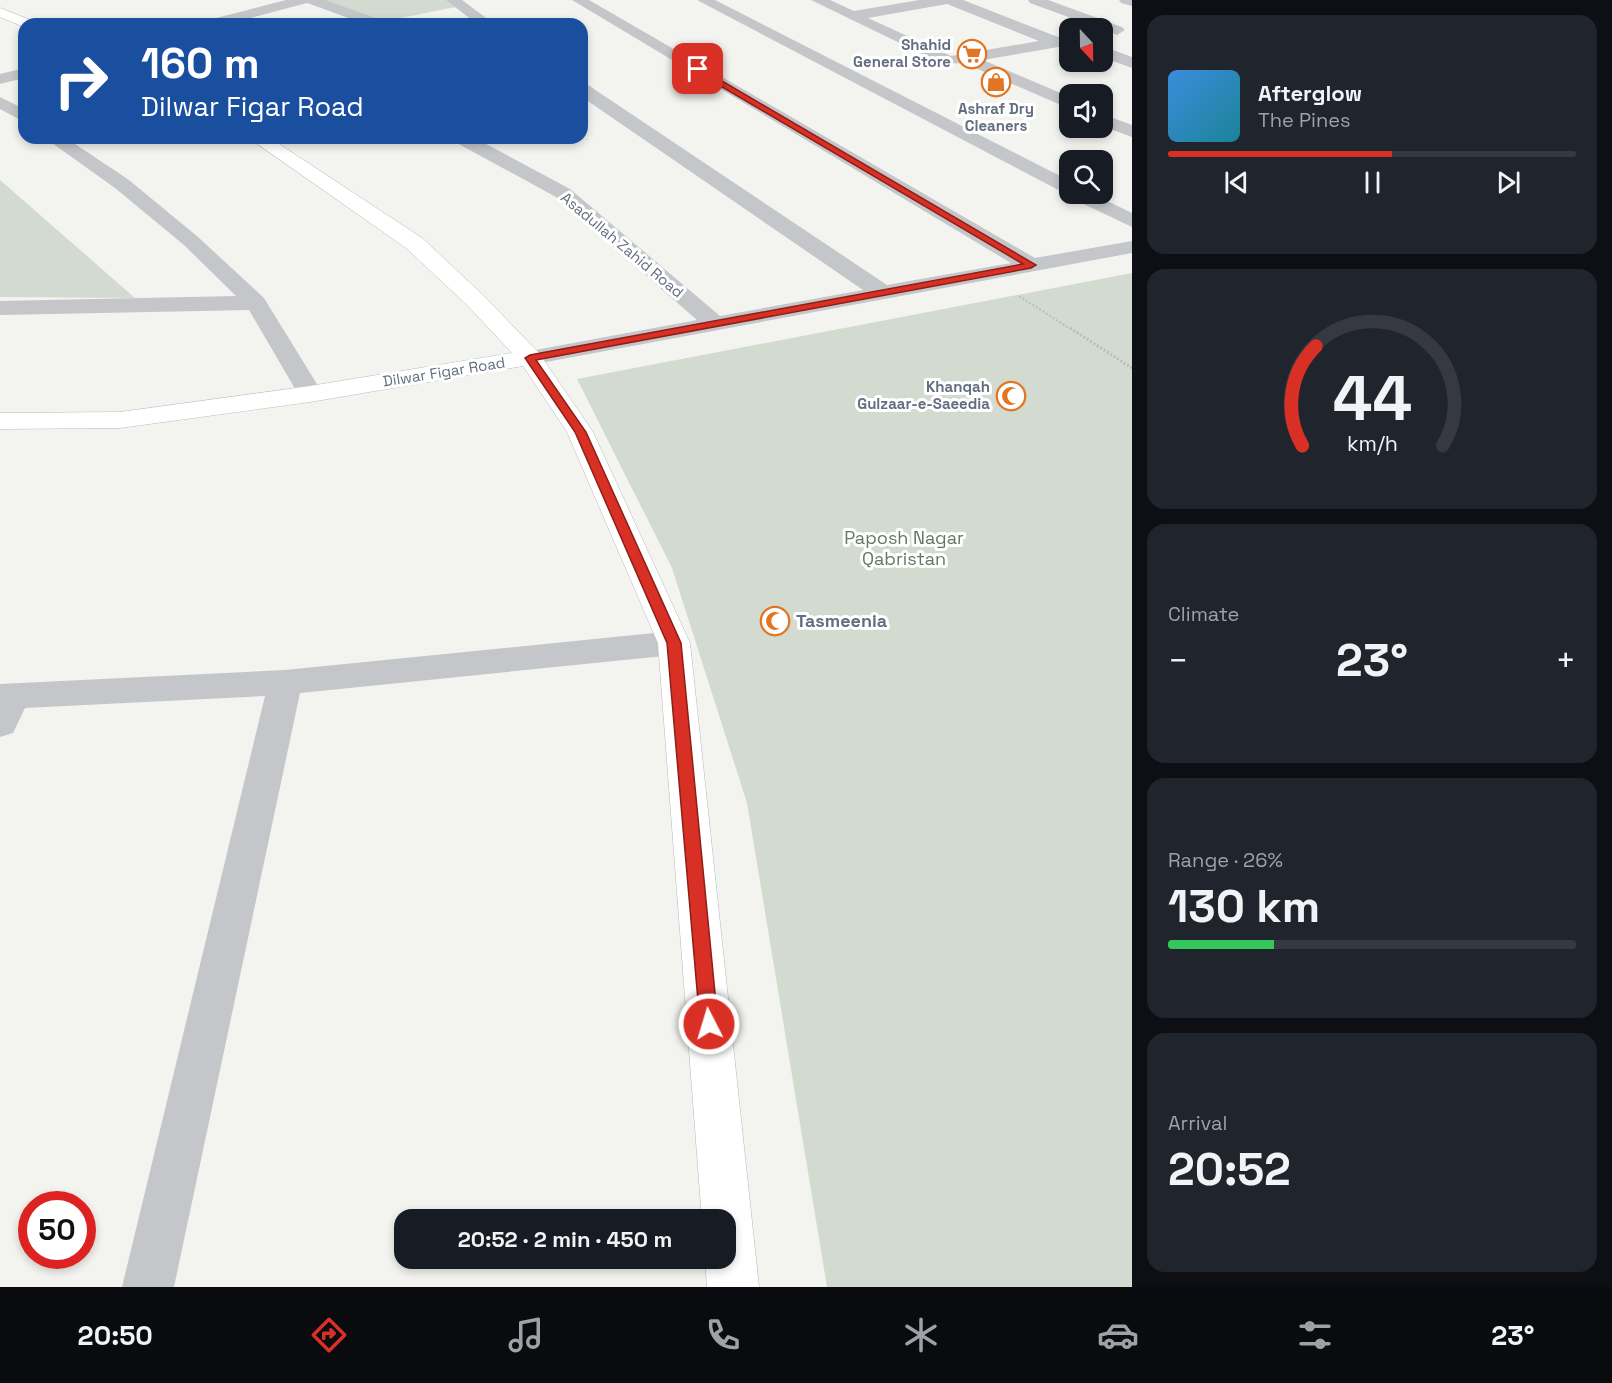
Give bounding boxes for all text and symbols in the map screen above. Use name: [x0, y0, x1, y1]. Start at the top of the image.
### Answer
north arrow: [1059, 18, 1113, 72]
map controls: [1059, 18, 1113, 204]
place label: Shahid General Store: [853, 35, 951, 71]
text: 160 m: [141, 37, 260, 90]
supermarket icon: Shahid General Store: [956, 38, 988, 70]
icon: right: [42, 42, 120, 120]
pin: [672, 43, 723, 94]
icon: arrive: [681, 52, 714, 85]
shop icon: Ashraf Dry Cleaners: [980, 66, 1012, 98]
text: Afterglow: [1258, 79, 1362, 107]
button: sound: [1059, 84, 1113, 138]
text: Dilwar Figar Road: [141, 89, 364, 124]
place label: Ashraf Dry Cleaners: [958, 99, 1034, 135]
text: The Pines: [1258, 107, 1351, 133]
button: search: [1059, 150, 1113, 204]
icon: previous: [1220, 166, 1253, 199]
icon: pause: [1356, 166, 1389, 199]
icon: next: [1492, 166, 1525, 199]
street label: Asadullah Zahid Road: [557, 188, 687, 301]
street label: Dilwar Figar Road: [381, 352, 506, 391]
text: 44: [1332, 359, 1412, 438]
place label: Khanqah Gulzaar-e-Saeedia: [857, 377, 990, 413]
mosque icon: Khanqah Gulzaar-e-Saeedia: [995, 380, 1027, 412]
text: km/h: [1346, 431, 1398, 458]
park label: Paposh Nagar Qabristan: [844, 526, 964, 570]
text: Climate: [1168, 601, 1239, 627]
mosque icon: Tasmeenia: [759, 605, 791, 637]
place label: Tasmeenia: [796, 609, 888, 632]
text: 23°: [1336, 632, 1408, 689]
text: −: [1168, 640, 1188, 682]
text: +: [1556, 640, 1576, 682]
text: Range · 26%: [1168, 847, 1283, 873]
text: 130 km: [1168, 878, 1320, 935]
position arrow: [677, 992, 741, 1056]
text: Arrival: [1168, 1110, 1227, 1136]
text: 20:52: [1168, 1141, 1291, 1198]
speed limit sign: 50: [18, 1191, 96, 1269]
text: 20:52 · 2 min · 450 m: [458, 1225, 672, 1253]
icon: directions: [308, 1314, 350, 1356]
icon: music: [505, 1314, 547, 1356]
icon: phone: [702, 1314, 744, 1356]
icon: climate: [900, 1314, 942, 1356]
icon: car: [1097, 1314, 1139, 1356]
icon: filters: [1294, 1314, 1336, 1356]
text: 20:50: [78, 1318, 153, 1353]
text: 23°: [1491, 1318, 1534, 1353]

